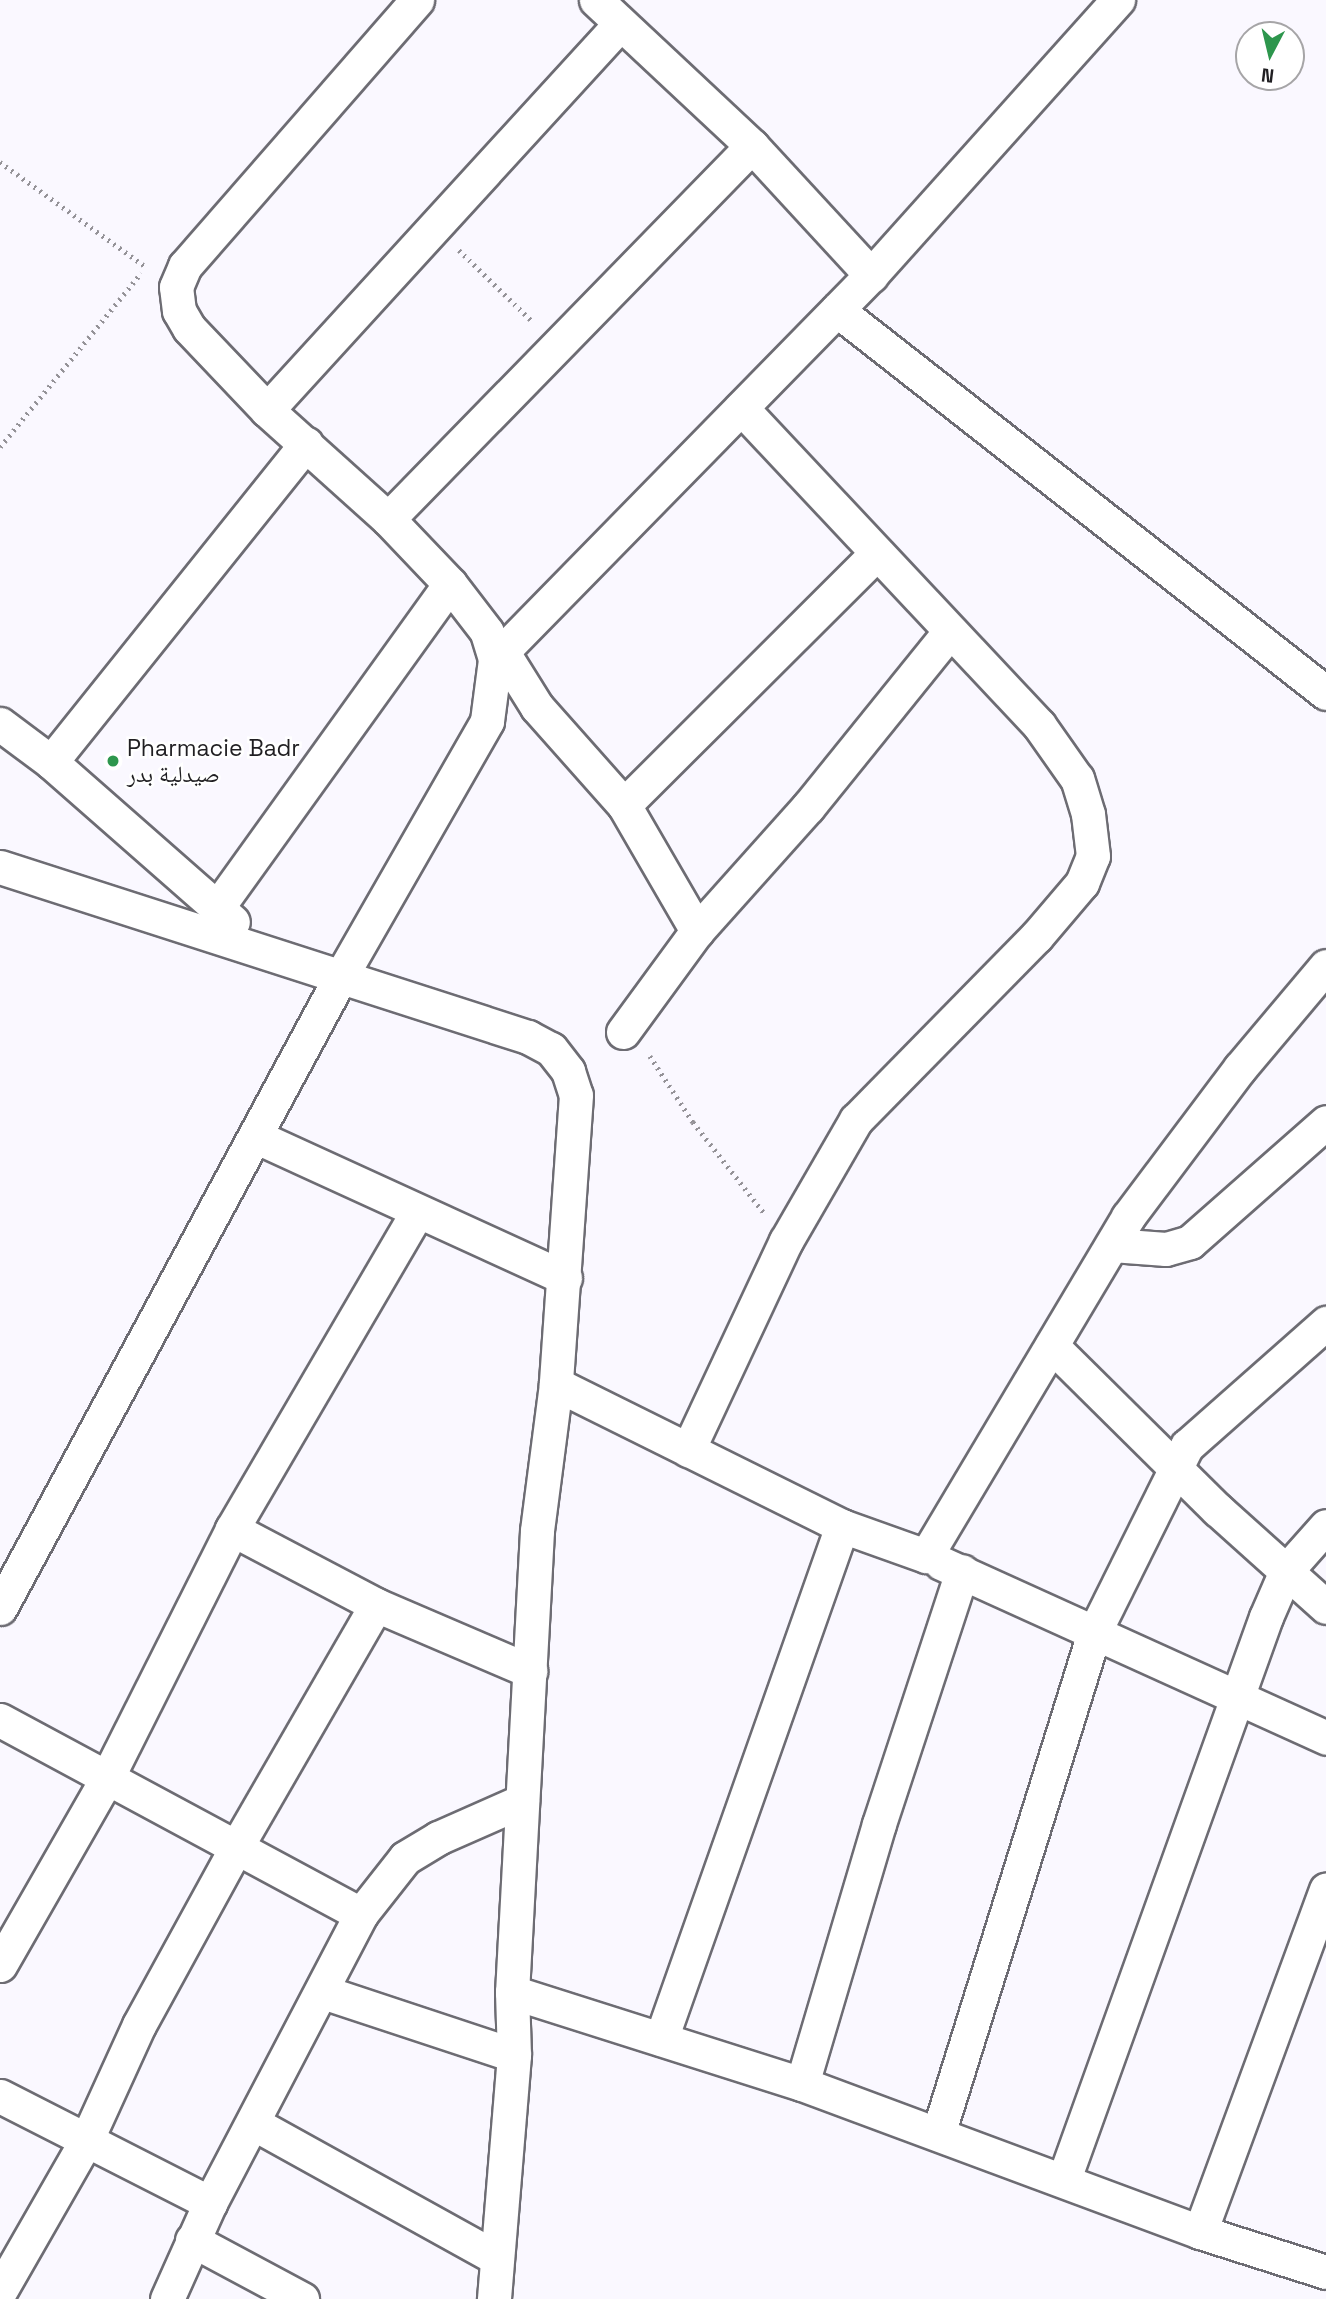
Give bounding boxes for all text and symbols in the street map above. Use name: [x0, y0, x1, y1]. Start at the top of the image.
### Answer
north arrow: [1235, 21, 1305, 91]
text: N: [1260, 62, 1275, 89]
place label: Pharmacie Badr صيدلية بدر: [127, 734, 300, 788]
marker: Pharmacie Badr صيدلية بدر: [105, 753, 121, 769]

